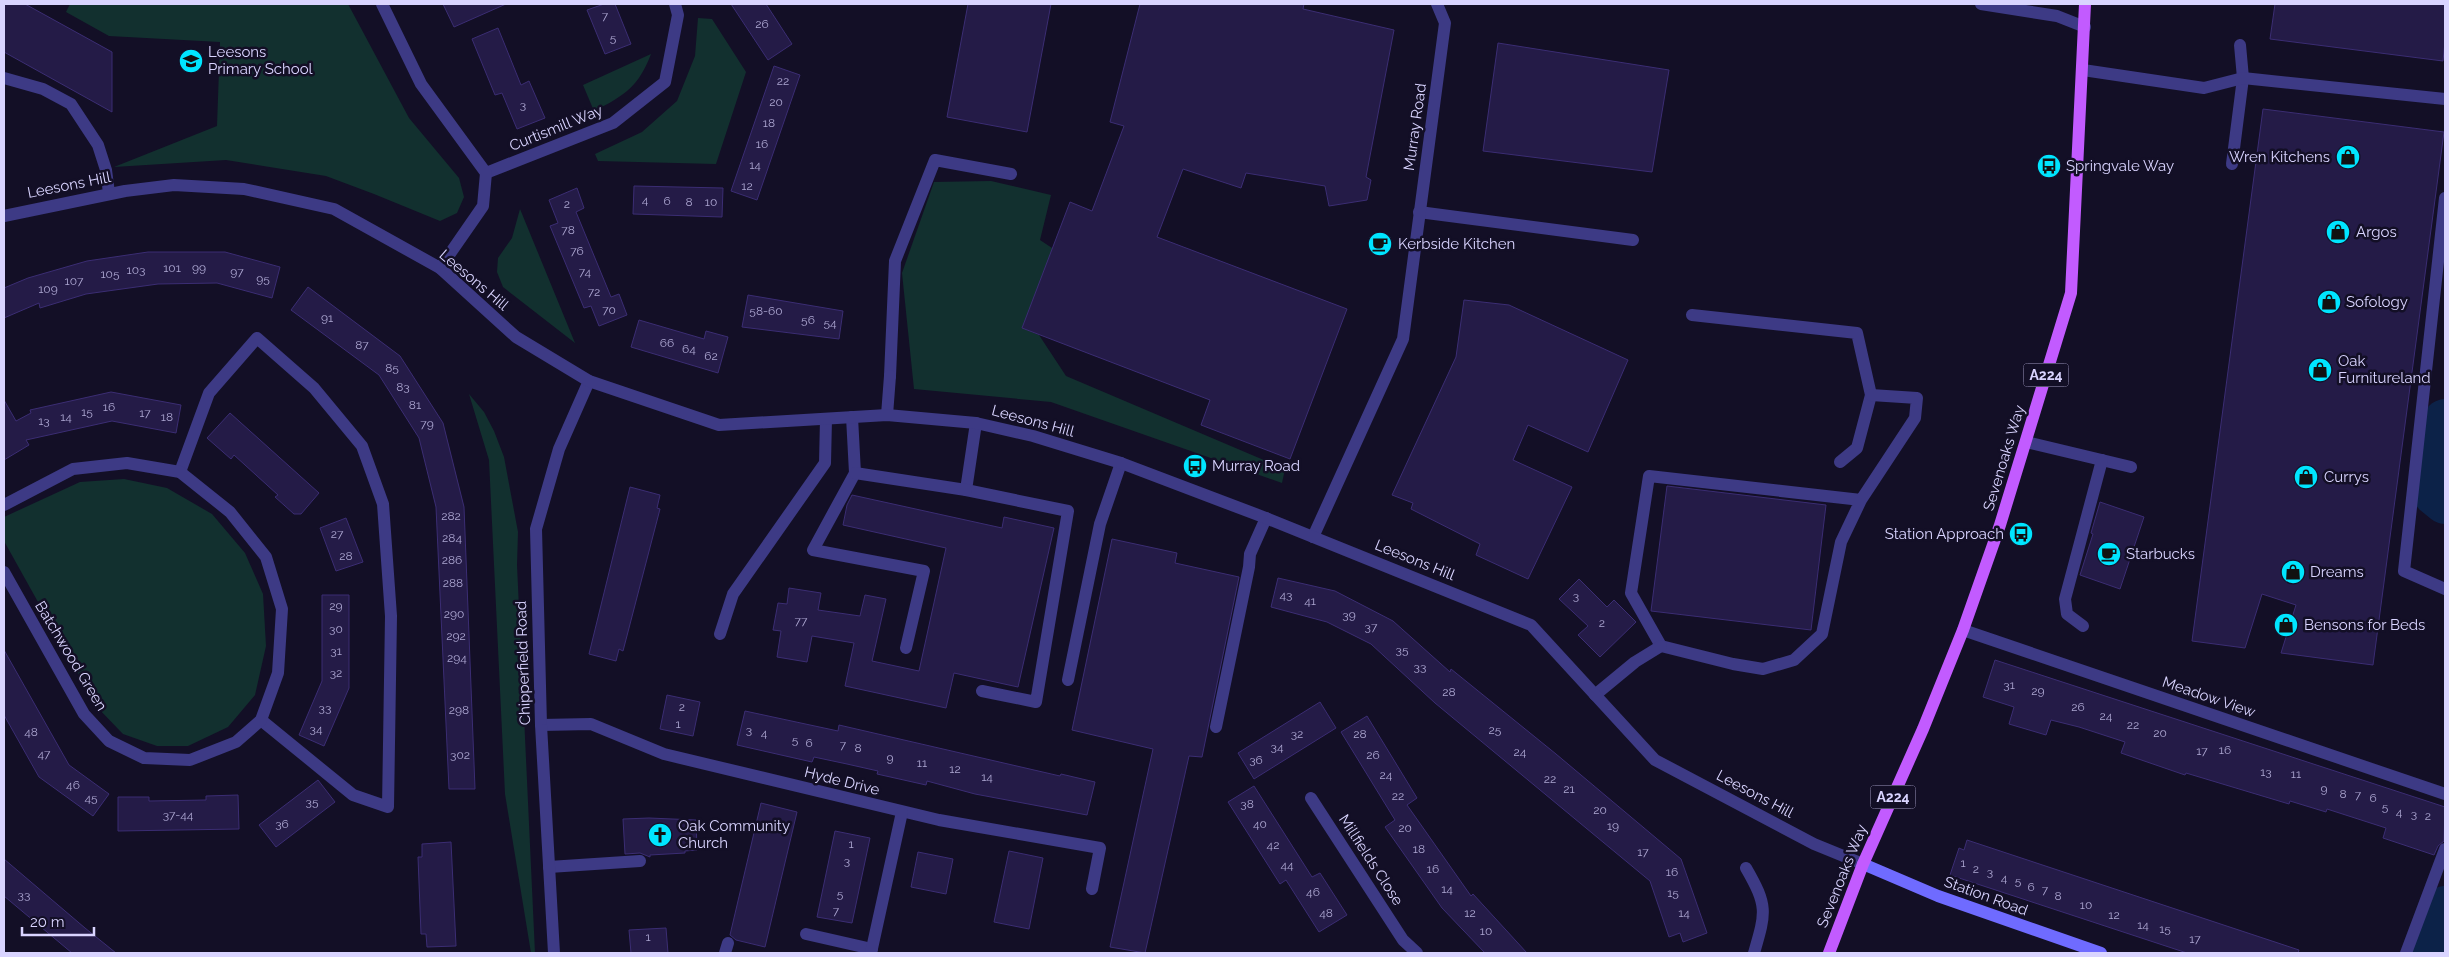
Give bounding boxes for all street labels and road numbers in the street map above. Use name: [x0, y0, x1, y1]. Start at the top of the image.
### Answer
street label: Murray Road: [1400, 82, 1430, 172]
street label: Curtismill Way: [507, 101, 605, 155]
street label: Leesons Hill: [26, 168, 113, 202]
street label: Leesons Hill: [436, 246, 513, 315]
road number: A224: [2024, 364, 2068, 386]
street label: Leesons Hill: [990, 401, 1077, 441]
street label: Sevenoaks Way: [1979, 403, 2029, 513]
street label: Leesons Hill: [1372, 536, 1458, 585]
street label: Batchwood Green: [31, 598, 111, 714]
street label: Chipperfield Road: [512, 600, 534, 726]
street label: Meadow View: [2160, 673, 2258, 721]
street label: Hyde Drive: [803, 763, 882, 799]
street label: Leesons Hill: [1713, 766, 1797, 822]
road number: A224: [1870, 786, 1916, 809]
street label: Millfields Close: [1335, 811, 1407, 909]
street label: Sevenoaks Way: [1813, 822, 1871, 930]
street label: Station Road: [1942, 873, 2030, 919]

